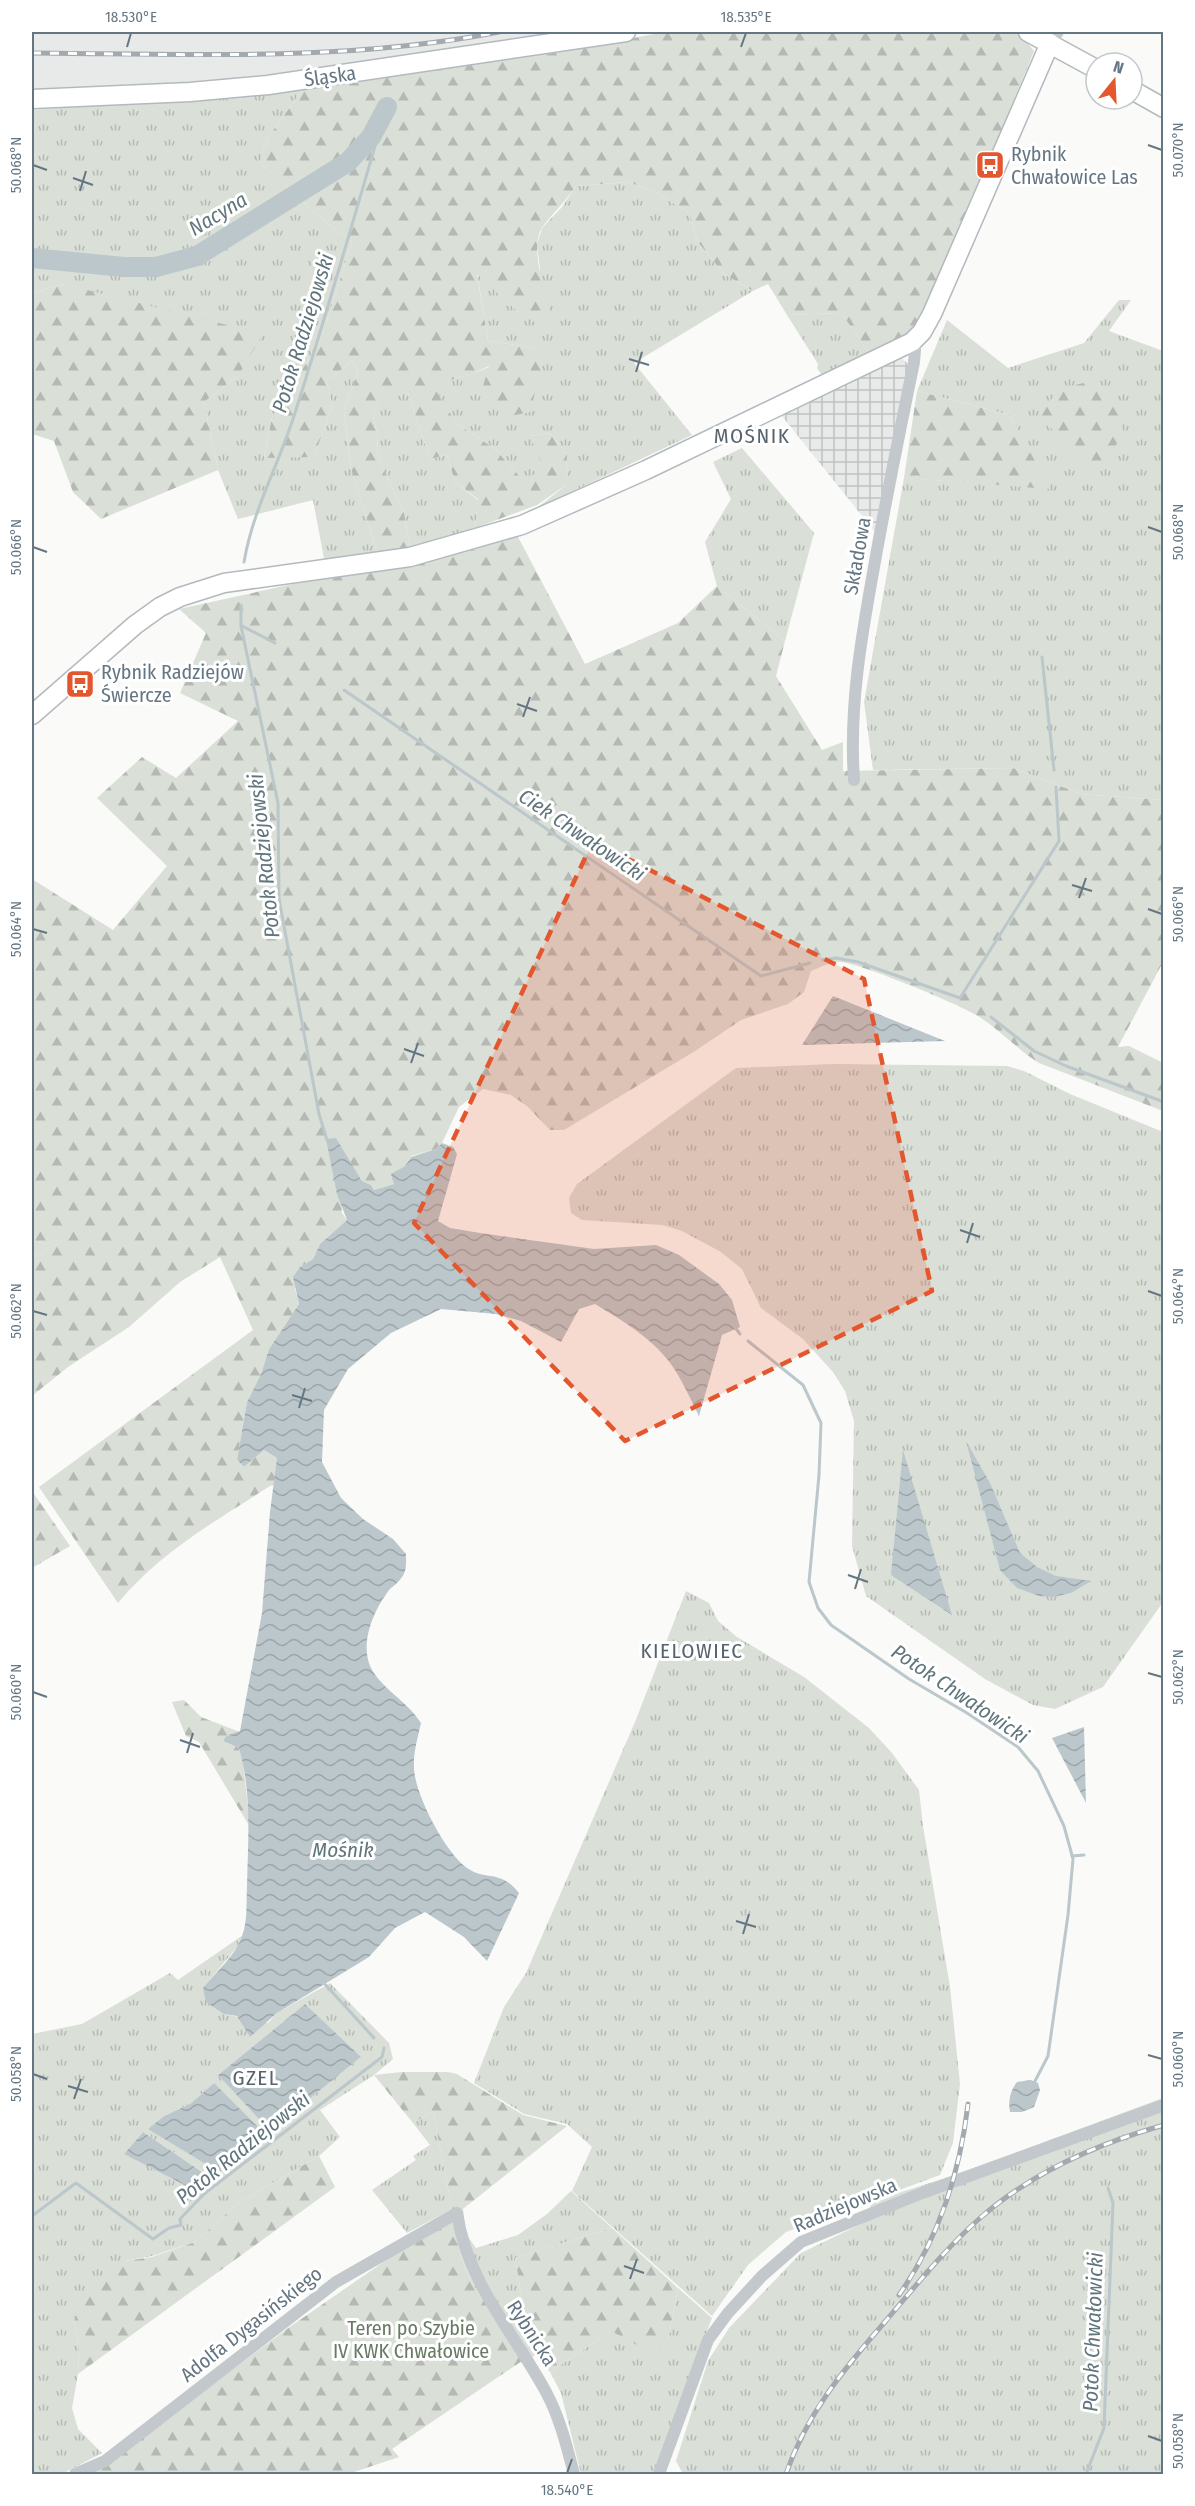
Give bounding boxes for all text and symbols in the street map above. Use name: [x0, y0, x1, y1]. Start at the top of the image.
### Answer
text: 18.530°E: [105, 8, 157, 26]
text: 18.535°E: [720, 8, 772, 26]
north arrow: [1084, 51, 1144, 111]
text: N: [1111, 57, 1126, 78]
street label: Śląska: [303, 60, 357, 92]
text: 50.070°N: [1169, 122, 1187, 178]
text: 50.068°N: [7, 137, 25, 193]
place label: Rybnik Chwałowice Las: [1011, 142, 1138, 189]
bus stop icon: Rybnik Chwałowice Las: [974, 149, 1006, 181]
water label: Nacyna: [184, 186, 252, 242]
water label: Potok Radziejowski: [266, 250, 340, 416]
district label: MOŚNIK: [714, 423, 790, 449]
text: 50.068°N: [1169, 504, 1187, 560]
street label: Składowa: [838, 515, 876, 597]
text: 50.066°N: [7, 519, 25, 575]
place label: Rybnik Radziejów Świercze: [101, 660, 244, 707]
bus stop icon: Rybnik Radziejów Świercze: [64, 668, 96, 700]
water label: Potok Radziejowski: [242, 772, 286, 939]
water label: Ciek Chwałowicki: [514, 783, 651, 887]
text: 50.066°N: [1169, 886, 1187, 942]
text: 50.064°N: [7, 901, 25, 957]
text: 50.064°N: [1169, 1268, 1187, 1324]
text: 50.062°N: [7, 1283, 25, 1339]
district label: KIELOWIEC: [640, 1638, 744, 1664]
water label: Potok Chwałowicki: [886, 1639, 1034, 1750]
text: 50.062°N: [1169, 1649, 1187, 1705]
text: 50.060°N: [7, 1664, 25, 1720]
water label: Mośnik: [312, 1837, 374, 1863]
text: 50.060°N: [1169, 2031, 1187, 2087]
text: 50.058°N: [7, 2046, 25, 2102]
district label: GZEL: [233, 2065, 280, 2091]
water label: Potok Radziejowski: [171, 2086, 316, 2210]
street label: Radziejowska: [790, 2172, 900, 2238]
water label: Potok Chwałowicki: [1077, 2251, 1109, 2412]
street label: Adolfa Dygasińskiego: [175, 2261, 327, 2387]
street label: Rybnicka: [502, 2296, 562, 2370]
park label: Teren po Szybie IV KWK Chwałowice: [333, 2316, 489, 2363]
text: 50.058°N: [1169, 2413, 1187, 2469]
text: 18.540°E: [541, 2481, 593, 2499]

